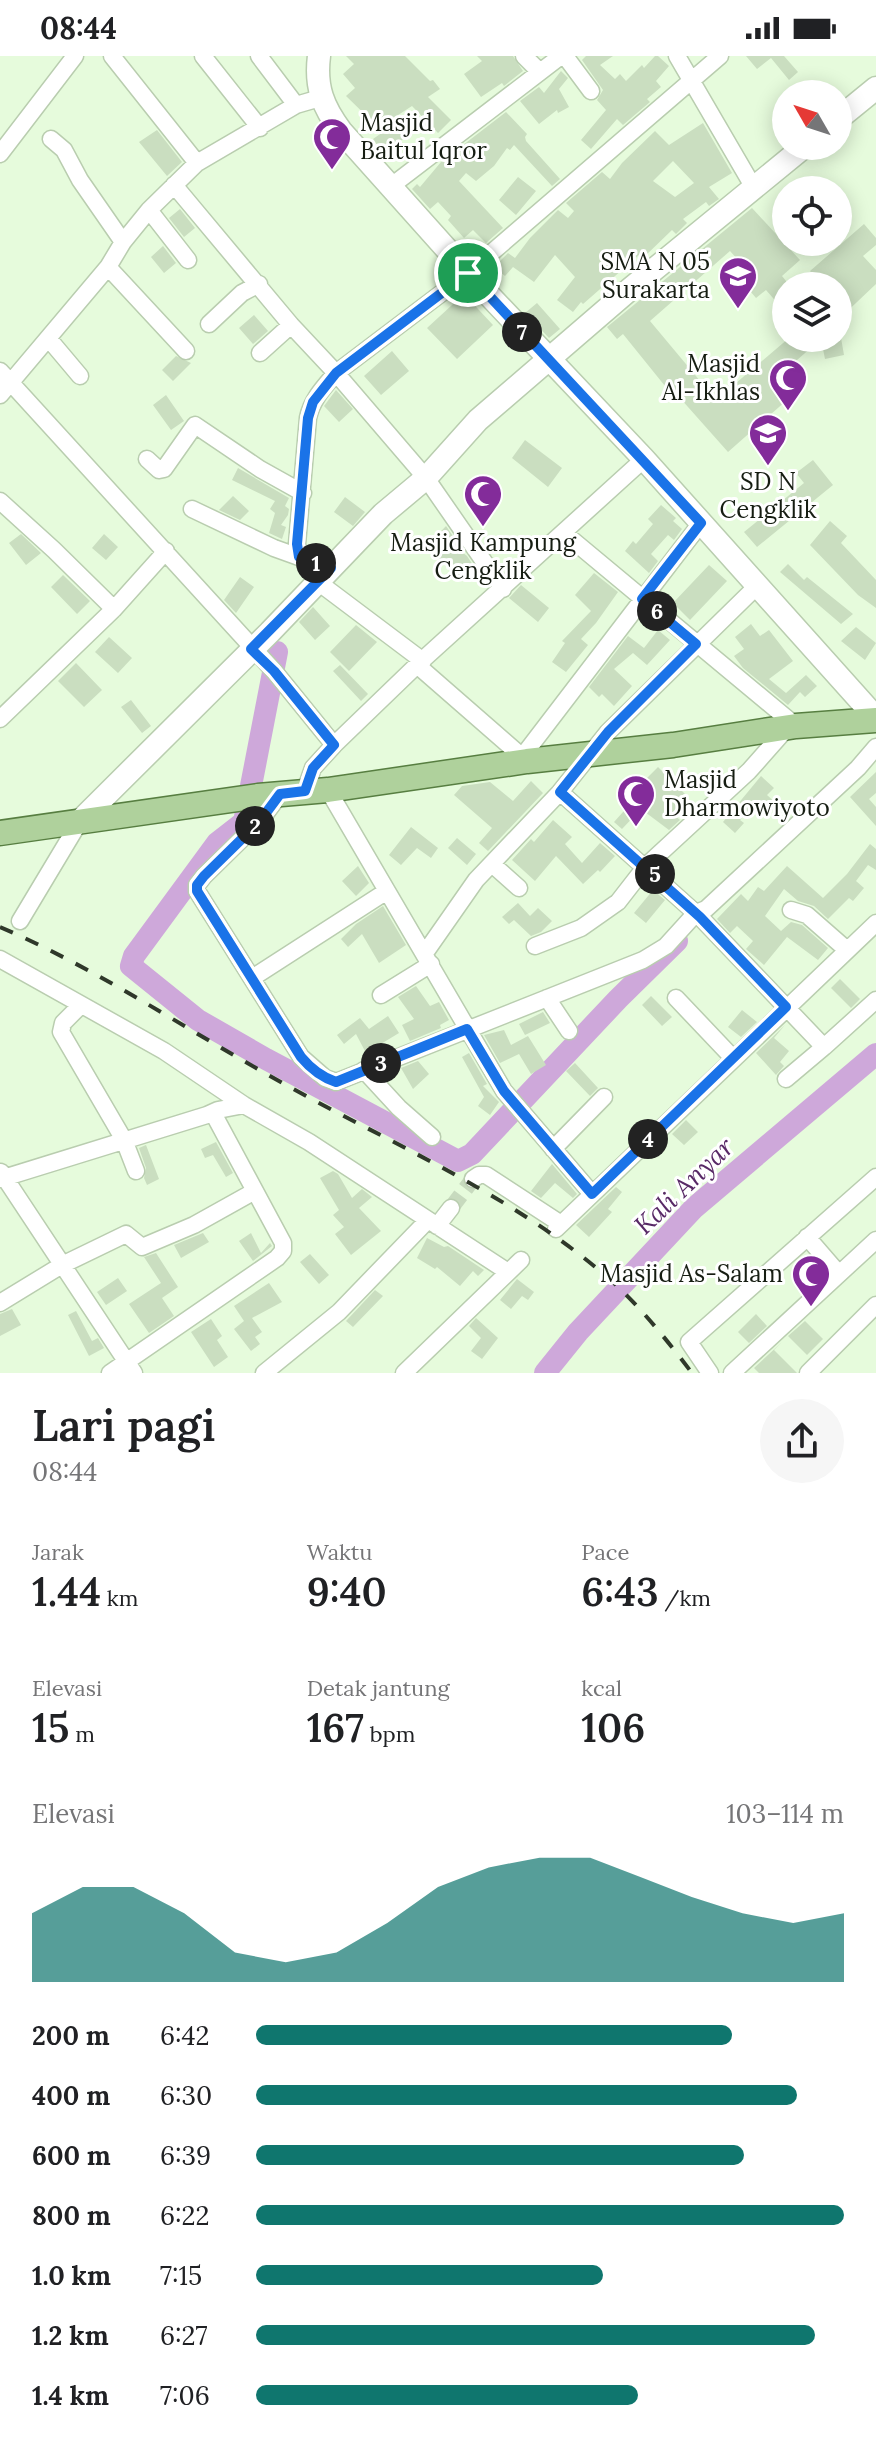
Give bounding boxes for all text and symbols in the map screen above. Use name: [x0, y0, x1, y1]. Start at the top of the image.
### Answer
text: 08:44: [40, 9, 117, 47]
north arrow: [772, 80, 852, 160]
map controls: [772, 80, 852, 352]
place label: Masjid Baitul Iqror: [360, 107, 488, 166]
mosque icon: Masjid Baitul Iqror: [311, 116, 353, 171]
button: locate: [772, 176, 852, 256]
pin: [434, 239, 502, 307]
place label: SMA N 05 Surakarta: [600, 246, 710, 305]
icon: arrive: [446, 251, 490, 295]
school or university icon: SMA N 05 Surakarta: [717, 255, 759, 310]
button: layers: [772, 272, 852, 352]
pin: 7: [502, 312, 542, 352]
text: 7: [517, 318, 527, 346]
place label: Masjid Al-Ikhlas: [661, 348, 760, 407]
mosque icon: Masjid Al-Ikhlas: [767, 357, 809, 412]
school or university icon: SD N Cengklik: [747, 412, 789, 467]
place label: SD N Cengklik: [719, 466, 817, 525]
mosque icon: Masjid Kampung Cengklik: [462, 473, 504, 528]
place label: Masjid Kampung Cengklik: [390, 527, 577, 586]
pin: 1: [296, 543, 336, 583]
text: 1: [312, 549, 320, 577]
pin: 6: [637, 591, 677, 631]
text: 6: [651, 597, 663, 625]
place label: Masjid Dharmowiyoto: [664, 764, 830, 823]
mosque icon: Masjid Dharmowiyoto: [615, 773, 657, 828]
pin: 2: [235, 806, 275, 846]
text: 2: [249, 812, 261, 840]
pin: 5: [635, 854, 675, 894]
text: 5: [649, 860, 661, 888]
pin: 3: [361, 1043, 401, 1083]
text: 3: [375, 1049, 387, 1077]
pin: 4: [628, 1119, 668, 1159]
text: 4: [642, 1125, 654, 1153]
water label: Kali Anyar: [627, 1130, 740, 1241]
mosque icon: Masjid As-Salam: [790, 1253, 832, 1308]
place label: Masjid As-Salam: [600, 1258, 783, 1289]
text: Lari pagi: [32, 1397, 216, 1453]
button: share: [760, 1399, 844, 1483]
text: 08:44: [32, 1455, 97, 1488]
text: Jarak: [32, 1538, 84, 1566]
text: Waktu: [307, 1538, 373, 1566]
text: Pace: [581, 1538, 629, 1566]
text: 1.44: [32, 1566, 101, 1617]
text: 9:40: [307, 1566, 387, 1617]
text: 6:43: [581, 1566, 659, 1617]
text: km: [101, 1584, 138, 1612]
text: /km: [659, 1584, 711, 1612]
text: Elevasi: [32, 1674, 102, 1702]
text: Detak jantung: [307, 1674, 450, 1702]
text: kcal: [581, 1674, 622, 1702]
text: 15: [32, 1702, 69, 1753]
text: 167: [307, 1702, 364, 1753]
text: 106: [581, 1702, 645, 1753]
text: m: [69, 1720, 95, 1748]
text: bpm: [364, 1720, 415, 1748]
text: Elevasi: [32, 1797, 115, 1830]
text: 103–114 m: [726, 1797, 844, 1830]
text: 200 m: [32, 2019, 110, 2052]
text: 6:42: [160, 2019, 210, 2052]
text: 400 m: [32, 2079, 110, 2112]
text: 6:30: [160, 2079, 212, 2112]
text: 600 m: [32, 2139, 111, 2172]
text: 6:39: [160, 2139, 211, 2172]
text: 800 m: [32, 2199, 111, 2232]
text: 6:22: [160, 2199, 209, 2232]
text: 1.0 km: [32, 2259, 111, 2292]
text: 7:15: [160, 2259, 202, 2292]
text: 1.2 km: [32, 2319, 109, 2352]
text: 6:27: [160, 2319, 207, 2352]
text: 1.4 km: [32, 2379, 109, 2412]
text: 7:06: [160, 2379, 210, 2412]

